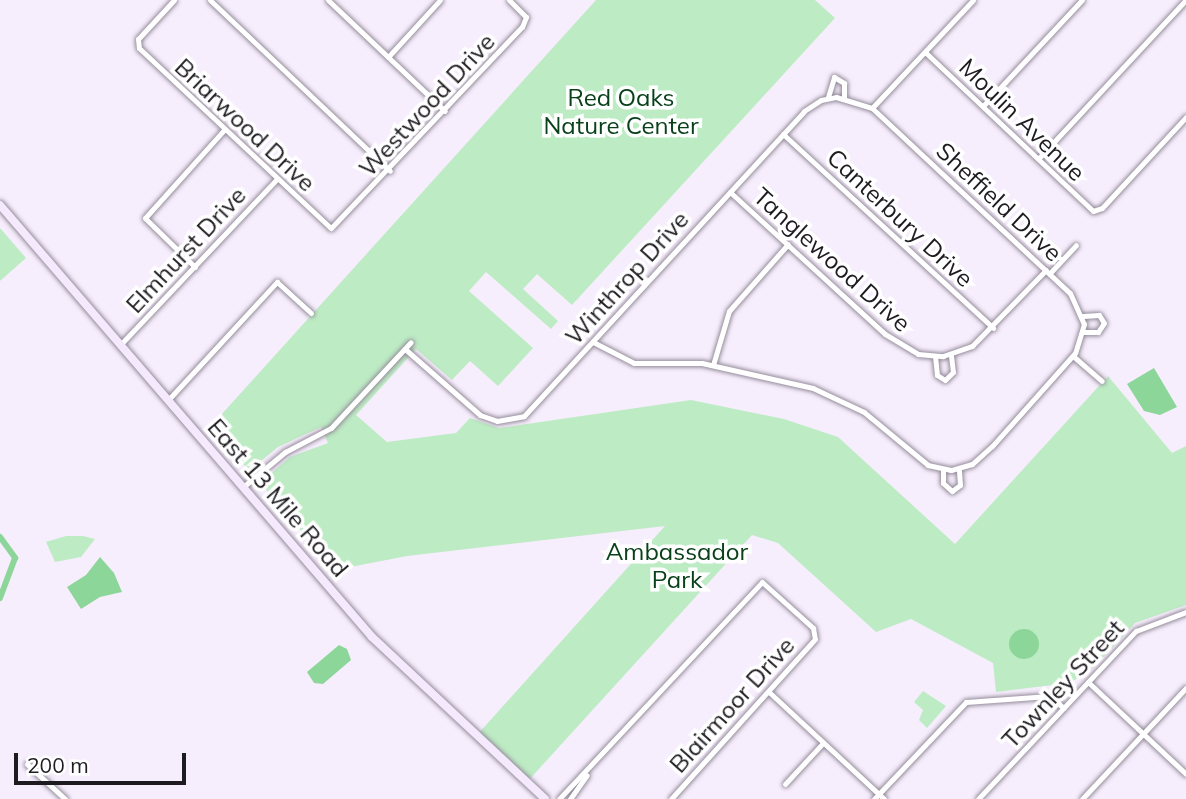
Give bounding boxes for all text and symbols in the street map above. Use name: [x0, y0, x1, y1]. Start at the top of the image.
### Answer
street label: Westwood Drive: [353, 27, 501, 183]
street label: Briarwood Drive: [169, 53, 321, 197]
street label: Moulin Avenue: [953, 53, 1091, 187]
park label: Red Oaks Nature Center: [543, 84, 699, 140]
street label: Sheffield Drive: [930, 137, 1068, 267]
street label: Canterbury Drive: [821, 143, 979, 293]
street label: Elmhurst Drive: [120, 181, 252, 319]
street label: Tanglewood Drive: [748, 182, 916, 338]
street label: Winthrop Drive: [559, 205, 695, 351]
street label: East 13 Mile Road: [202, 413, 354, 583]
park label: Ambassador Park: [606, 538, 748, 594]
street label: Townley Street: [996, 614, 1130, 754]
street label: Blairmoor Drive: [664, 631, 800, 779]
scale bar: [18, 740, 189, 784]
text: 200 m: [27, 752, 89, 778]

